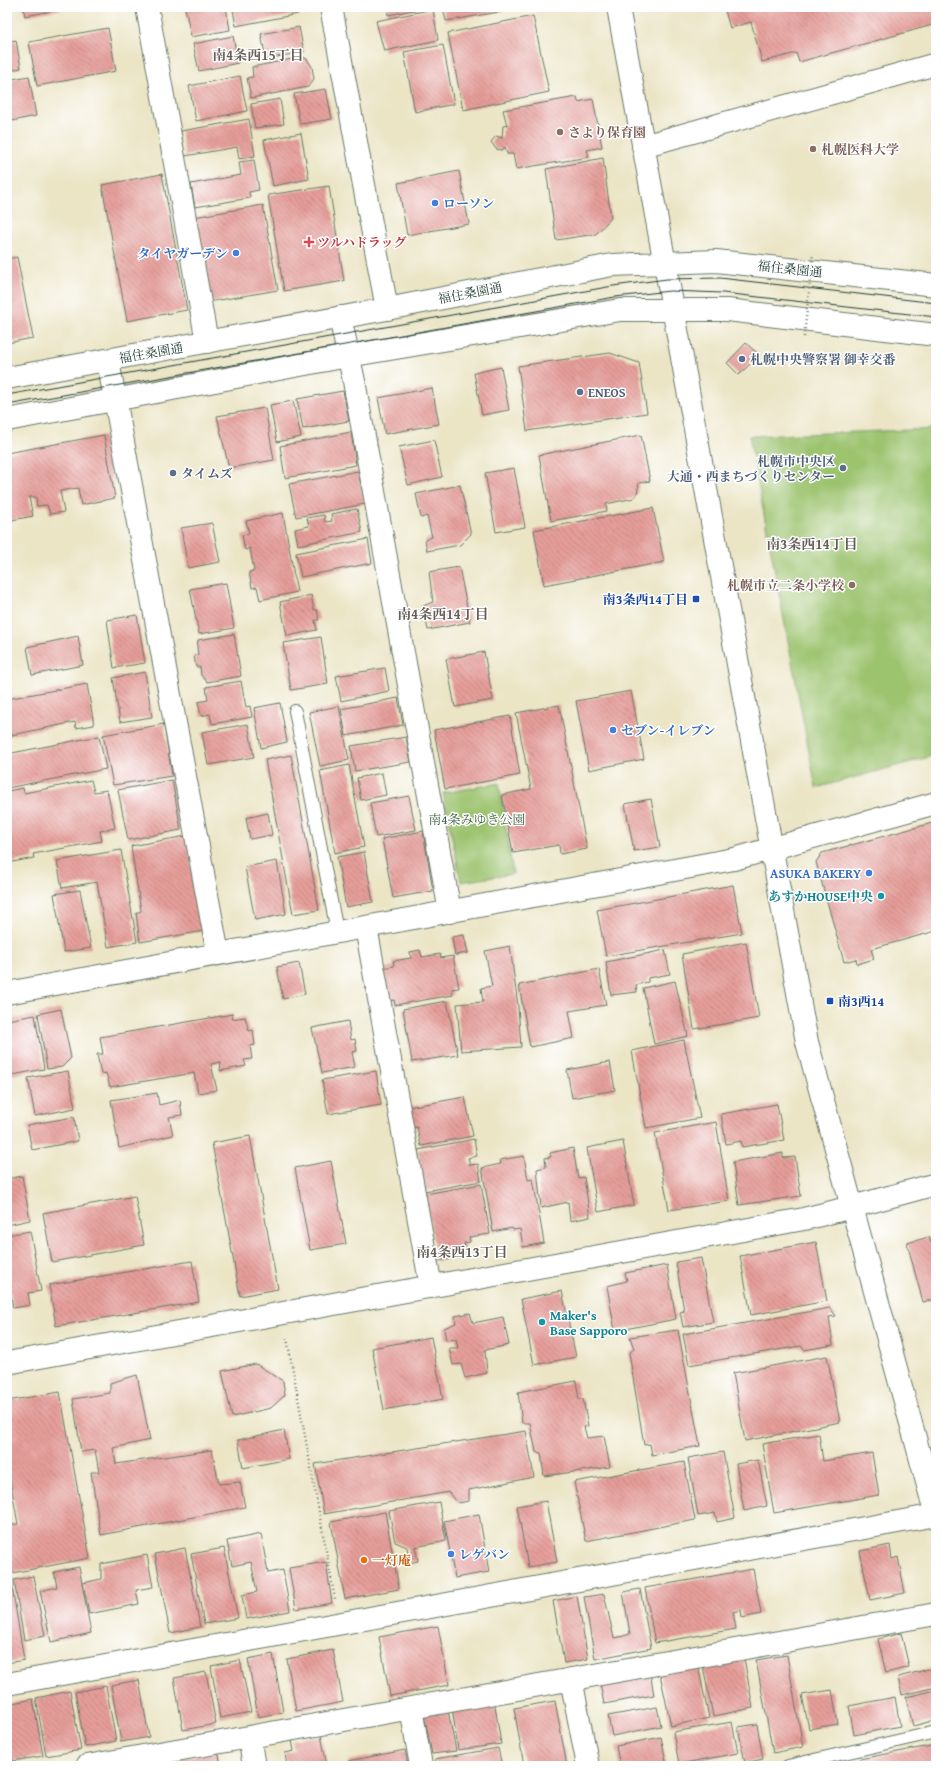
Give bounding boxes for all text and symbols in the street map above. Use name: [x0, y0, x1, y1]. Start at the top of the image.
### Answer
district label: 南4条西15丁目: [212, 45, 304, 65]
place label: さより保育園: [568, 123, 646, 142]
marker: さより保育園: [555, 127, 565, 137]
place label: 札幌医科大学: [821, 140, 899, 159]
marker: 札幌医科大学: [808, 144, 818, 154]
place label: ローソン: [443, 194, 494, 213]
marker: ローソン: [430, 198, 440, 208]
place label: ツルハドラッグ: [317, 233, 407, 252]
marker: ツルハドラッグ: [304, 237, 314, 247]
place label: タイヤガーデン: [138, 244, 228, 263]
marker: タイヤガーデン: [231, 248, 241, 258]
street label: 福住桑園通: [757, 256, 823, 282]
street label: 福住桑園通: [436, 277, 504, 309]
street label: 福住桑園通: [117, 338, 185, 368]
place label: 札幌中央警察署 御幸交番: [750, 350, 896, 369]
marker: 札幌中央警察署 御幸交番: [737, 354, 747, 364]
place label: ENEOS: [588, 383, 626, 402]
marker: ENEOS: [575, 387, 585, 397]
place label: 札幌市中央区 大通・西まちづくりセンター: [667, 452, 835, 486]
marker: 札幌市中央区 大通・西まちづくりセンター: [838, 463, 848, 473]
place label: タイムズ: [181, 464, 233, 483]
marker: タイムズ: [168, 468, 178, 478]
district label: 南3条西14丁目: [766, 534, 858, 554]
place label: 札幌市立二条小学校: [727, 576, 845, 595]
marker: 札幌市立二条小学校: [847, 580, 857, 590]
place label: 南3条西14丁目: [603, 590, 688, 609]
marker: 南3条西14丁目: [691, 594, 701, 604]
district label: 南4条西14丁目: [397, 604, 489, 624]
place label: セブン-イレブン: [621, 721, 716, 740]
marker: セブン-イレブン: [608, 725, 618, 735]
park label: 南4条みゆき公園: [428, 810, 526, 829]
place label: ASUKA BAKERY: [770, 864, 861, 883]
marker: ASUKA BAKERY: [864, 868, 874, 878]
place label: あすかHOUSE中央: [768, 887, 873, 906]
marker: あすかHOUSE中央: [876, 891, 886, 901]
place label: 南3西14: [838, 992, 884, 1011]
marker: 南3西14: [825, 996, 835, 1006]
district label: 南4条西13丁目: [416, 1242, 508, 1262]
place label: Maker's Base Sapporo: [550, 1306, 628, 1340]
marker: Maker's Base Sapporo: [537, 1317, 547, 1327]
place label: レゲバン: [459, 1545, 510, 1564]
marker: レゲバン: [446, 1549, 456, 1559]
place label: 一灯庵: [372, 1551, 411, 1570]
marker: 一灯庵: [359, 1555, 369, 1565]

